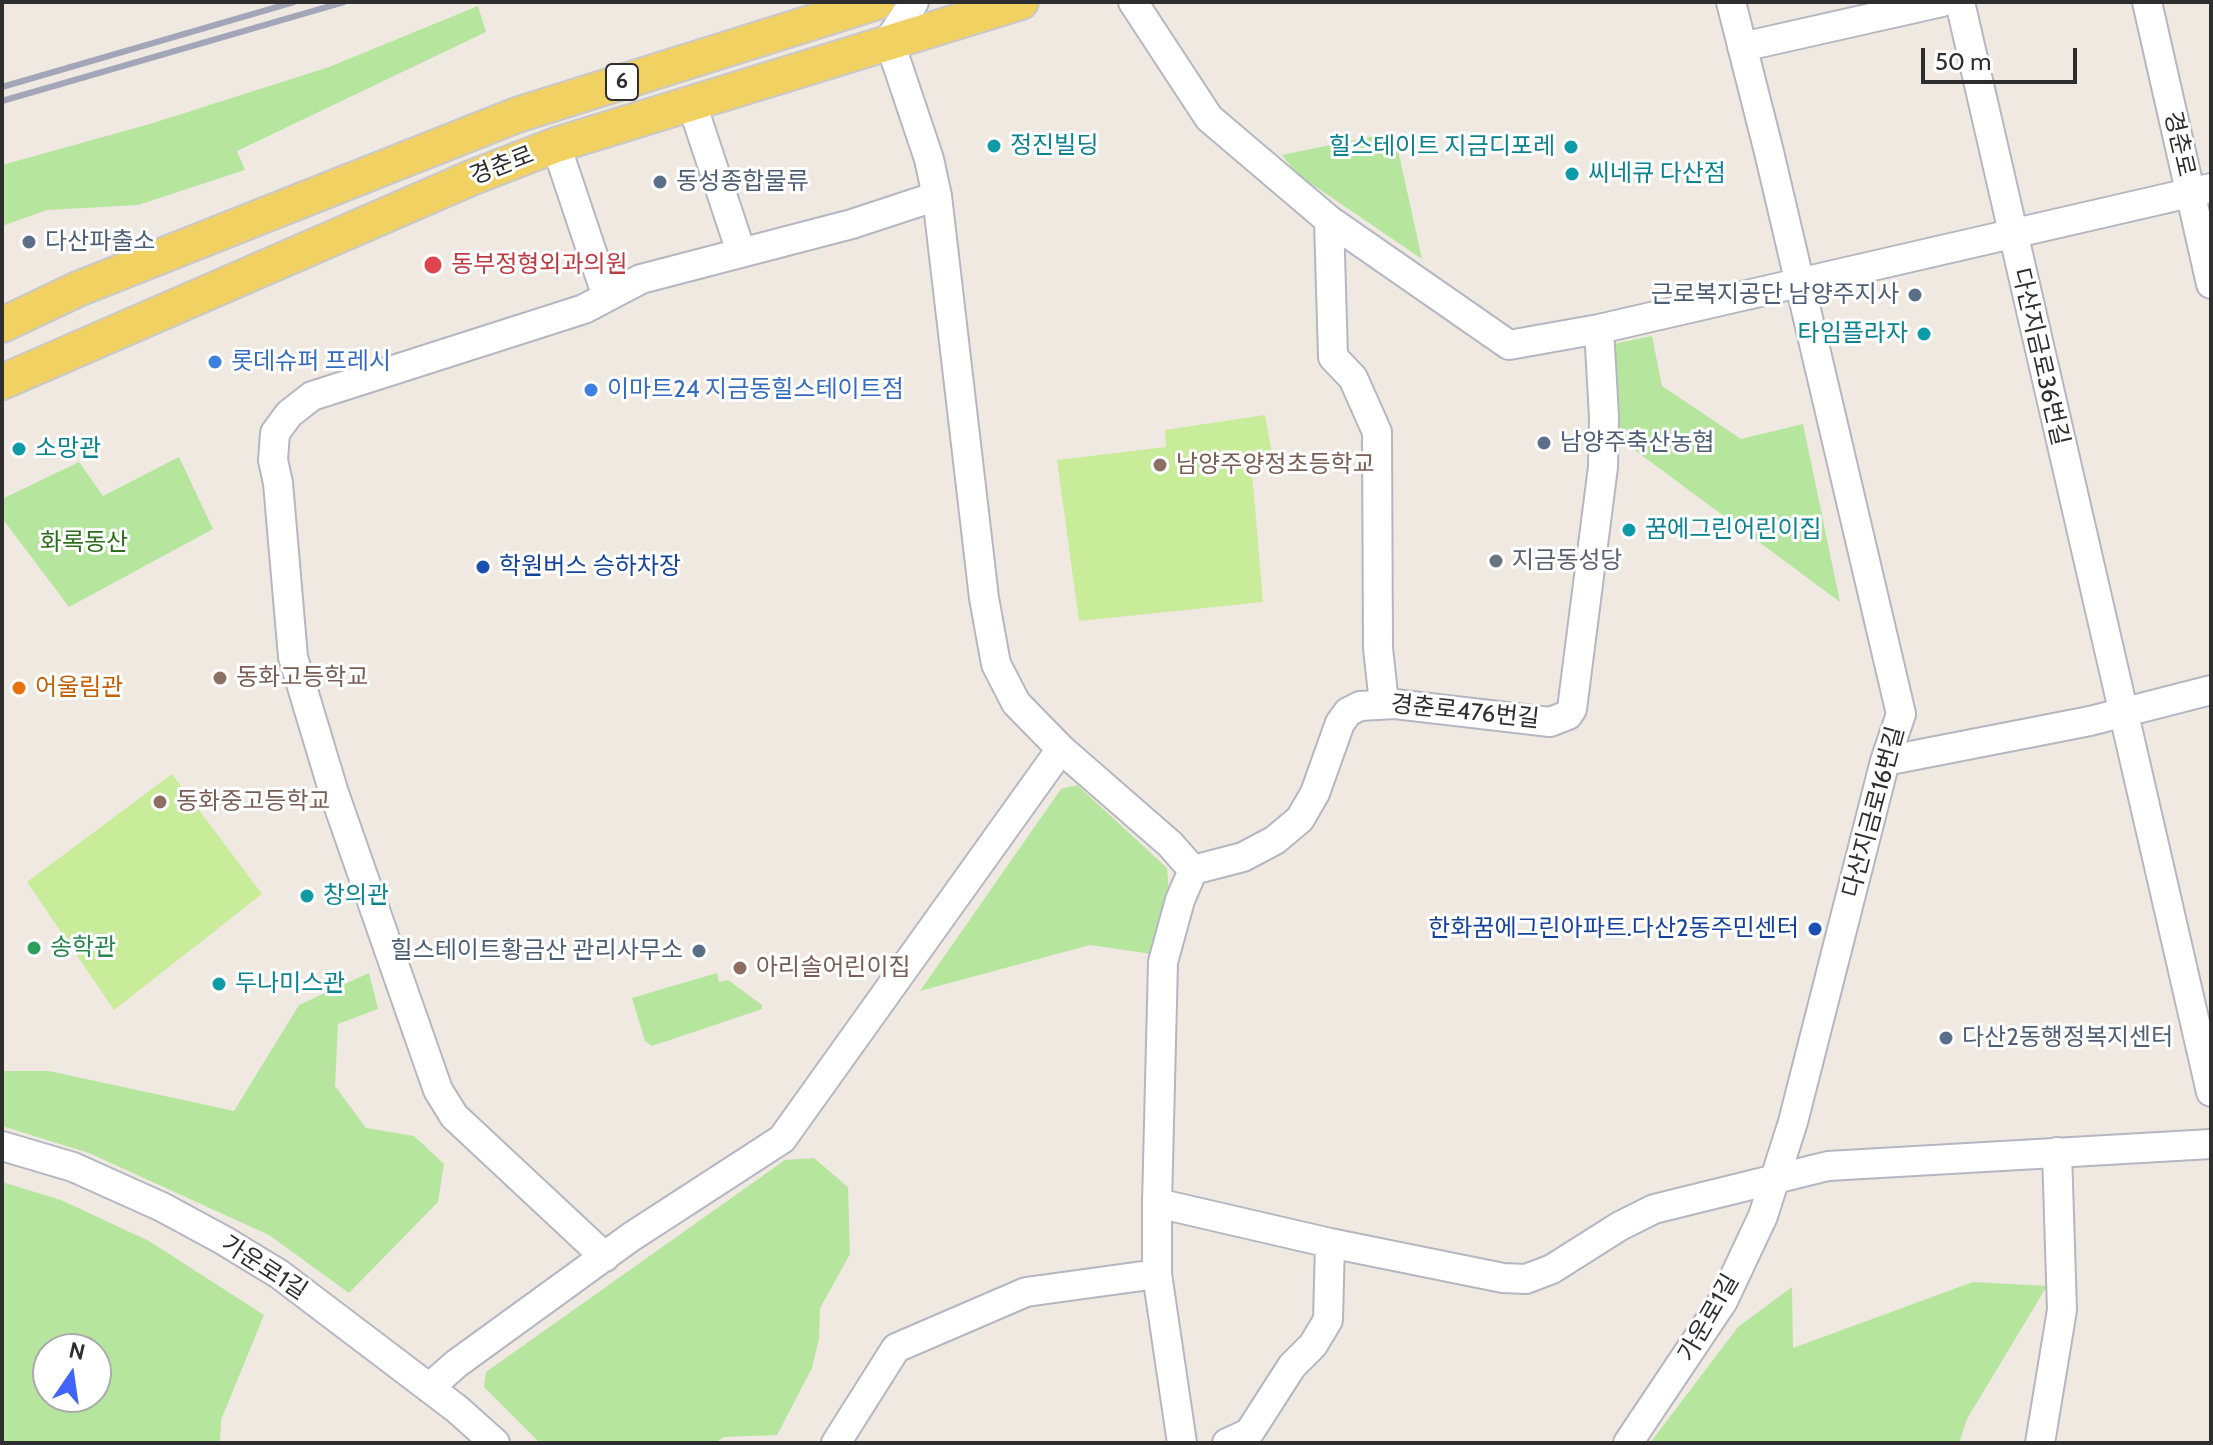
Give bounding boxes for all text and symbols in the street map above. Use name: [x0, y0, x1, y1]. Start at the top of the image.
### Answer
scale bar: [1925, 32, 2081, 82]
text: 50 m: [1935, 47, 1991, 76]
road number: 6: [606, 64, 638, 100]
street label: 경춘로: [2158, 108, 2200, 180]
place label: 정진빌딩: [1010, 132, 1098, 160]
place label: 힐스테이트 지금디포레: [1329, 133, 1555, 161]
marker: 정진빌딩: [985, 137, 1003, 155]
marker: 힐스테이트 지금디포레: [1562, 138, 1580, 156]
street label: 경춘로: [466, 141, 538, 191]
place label: 씨네큐 다산점: [1588, 160, 1726, 188]
marker: 씨네큐 다산점: [1563, 165, 1581, 183]
place label: 동성종합물류: [676, 168, 808, 196]
marker: 동성종합물류: [651, 173, 669, 191]
place label: 다산파출소: [45, 228, 155, 256]
marker: 다산파출소: [20, 233, 38, 251]
place label: 동부정형외과의원: [451, 251, 628, 279]
marker: 동부정형외과의원: [422, 254, 444, 276]
street label: 다산지금로36번길: [2006, 265, 2074, 449]
place label: 근로복지공단 남양주지사: [1651, 281, 1899, 309]
marker: 근로복지공단 남양주지사: [1906, 286, 1924, 304]
place label: 타임플라자: [1798, 320, 1908, 348]
marker: 타임플라자: [1915, 325, 1933, 343]
place label: 롯데슈퍼 프레시: [231, 348, 391, 376]
marker: 롯데슈퍼 프레시: [206, 353, 224, 371]
place label: 이마트24 지금동힐스테이트점: [607, 376, 904, 404]
marker: 이마트24 지금동힐스테이트점: [582, 381, 600, 399]
place label: 남양주축산농협: [1560, 429, 1715, 457]
marker: 남양주축산농협: [1535, 434, 1553, 452]
place label: 소망관: [35, 435, 101, 463]
marker: 소망관: [10, 440, 28, 458]
place label: 남양주양정초등학교: [1176, 451, 1375, 479]
marker: 남양주양정초등학교: [1151, 456, 1169, 474]
place label: 꿈에그린어린이집: [1645, 516, 1822, 544]
marker: 꿈에그린어린이집: [1620, 521, 1638, 539]
park label: 화록동산: [40, 529, 128, 557]
place label: 지금동성당: [1512, 547, 1622, 575]
marker: 지금동성당: [1487, 552, 1505, 570]
place label: 학원버스 승하차장: [499, 553, 681, 581]
marker: 학원버스 승하차장: [474, 558, 492, 576]
place label: 동화고등학교: [236, 664, 368, 692]
marker: 동화고등학교: [211, 669, 229, 687]
place label: 어울림관: [35, 674, 123, 702]
marker: 어울림관: [10, 679, 28, 697]
street label: 경춘로476번길: [1389, 690, 1541, 734]
street label: 다산지금로16번길: [1837, 723, 1911, 901]
place label: 동화중고등학교: [176, 788, 331, 816]
marker: 동화중고등학교: [151, 793, 169, 811]
place label: 창의관: [323, 882, 389, 910]
marker: 창의관: [298, 887, 316, 905]
place label: 한화꿈에그린아파트.다산2동주민센터: [1428, 915, 1799, 943]
marker: 한화꿈에그린아파트.다산2동주민센터: [1806, 920, 1824, 938]
place label: 송학관: [50, 934, 116, 962]
place label: 힐스테이트황금산 관리사무소: [391, 937, 683, 965]
marker: 송학관: [25, 939, 43, 957]
marker: 힐스테이트황금산 관리사무소: [690, 942, 708, 960]
place label: 아리솔어린이집: [756, 954, 911, 982]
marker: 아리솔어린이집: [731, 959, 749, 977]
place label: 두나미스관: [235, 970, 345, 998]
marker: 두나미스관: [210, 975, 228, 993]
place label: 다산2동행정복지센터: [1962, 1024, 2173, 1052]
marker: 다산2동행정복지센터: [1937, 1029, 1955, 1047]
street label: 가운로1길: [216, 1230, 312, 1306]
street label: 가운로1길: [1672, 1269, 1746, 1367]
north arrow: [32, 1333, 112, 1413]
text: N: [66, 1336, 88, 1366]

